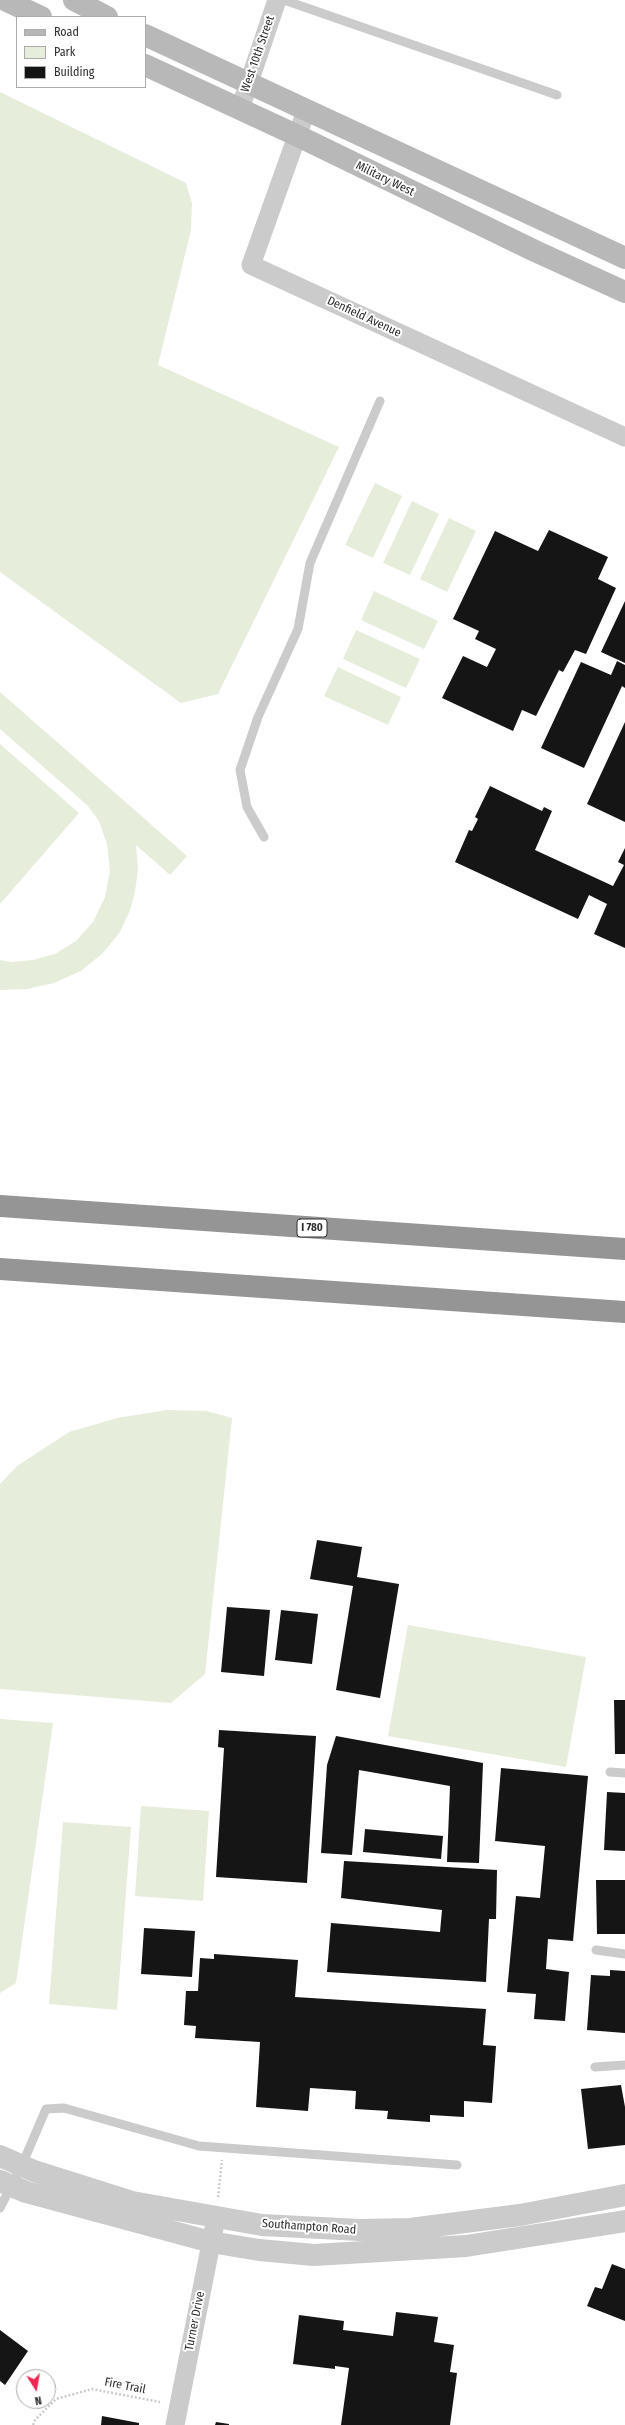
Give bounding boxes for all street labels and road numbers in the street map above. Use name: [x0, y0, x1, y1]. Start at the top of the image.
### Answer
street label: West 10th Street: [238, 14, 278, 94]
street label: Military West: [353, 159, 417, 199]
street label: Denfield Avenue: [325, 294, 403, 340]
road number: I 780: [297, 1219, 327, 1237]
street label: Southampton Road: [261, 2217, 357, 2237]
street label: Turner Drive: [182, 2290, 208, 2352]
street label: Fire Trail: [103, 2375, 147, 2397]

